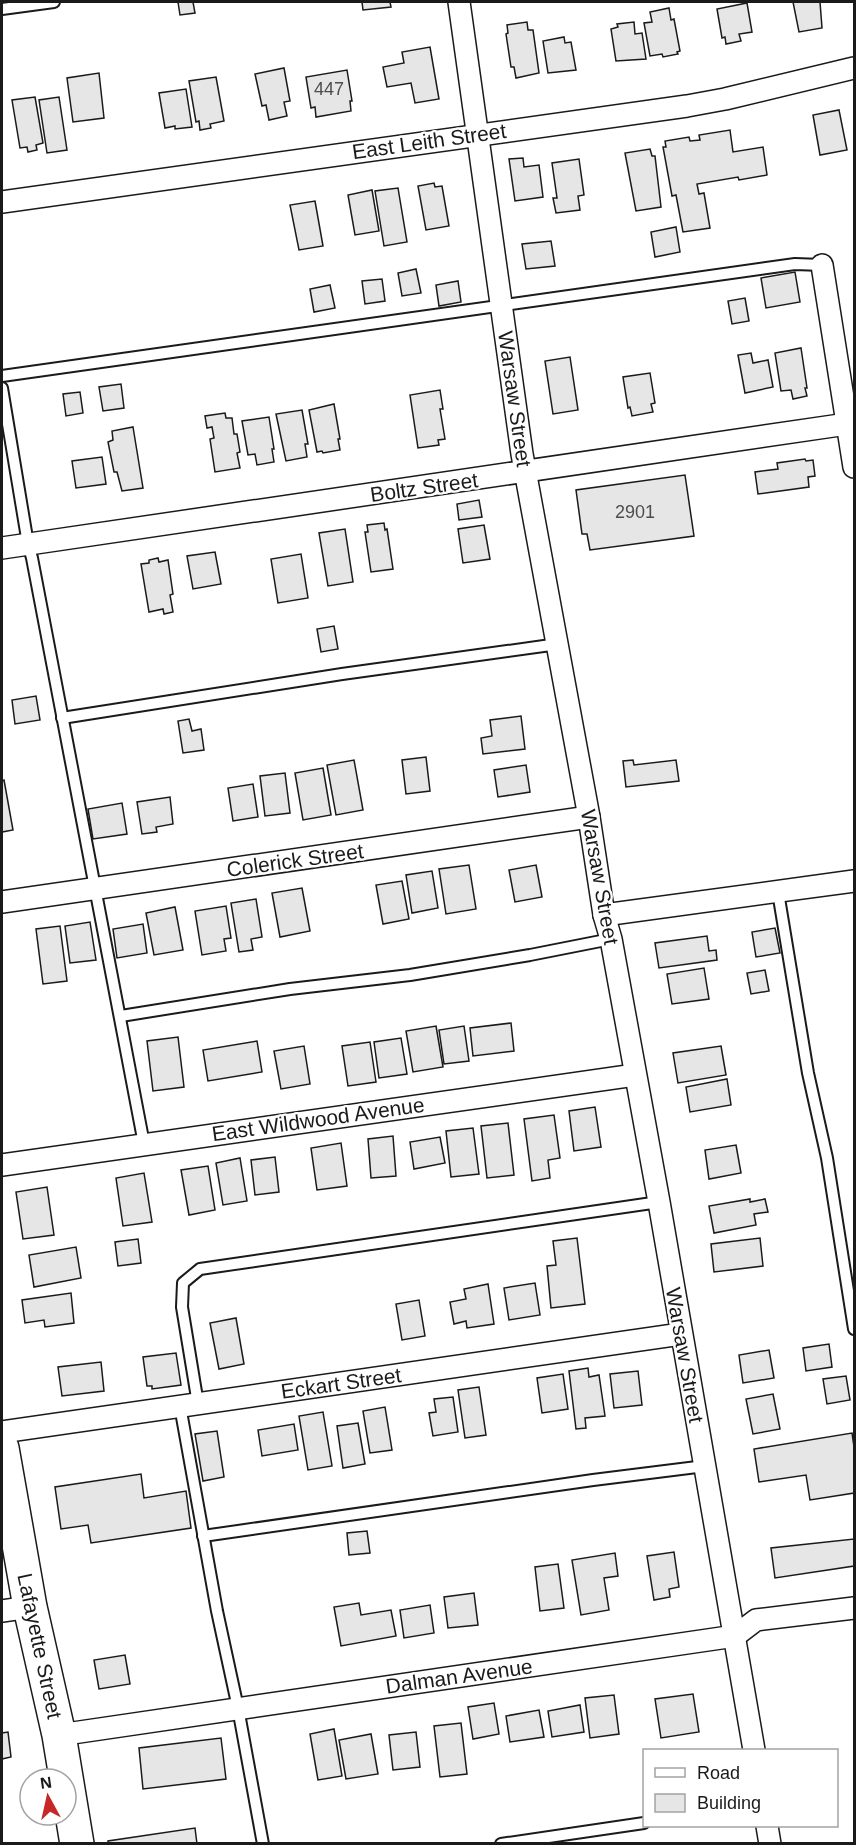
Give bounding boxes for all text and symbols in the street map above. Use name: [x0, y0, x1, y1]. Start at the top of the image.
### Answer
house number: 447: [314, 79, 344, 99]
street label: East Leith Street: [351, 119, 508, 163]
street label: Warsaw Street: [494, 330, 536, 469]
street label: Boltz Street: [369, 468, 480, 506]
house number: 2901: [615, 502, 655, 522]
street label: Warsaw Street: [577, 808, 623, 947]
street label: Colerick Street: [225, 839, 365, 881]
street label: East Wildwood Avenue: [210, 1093, 426, 1145]
street label: Warsaw Street: [662, 1286, 708, 1425]
street label: Eckart Street: [279, 1363, 403, 1403]
street label: Lafayette Street: [13, 1571, 67, 1721]
street label: Dalman Avenue: [384, 1654, 534, 1698]
legend: [643, 1749, 838, 1827]
text: Road: [697, 1763, 740, 1783]
north arrow: [18, 1767, 78, 1827]
text: N: [39, 1773, 53, 1792]
text: Building: [697, 1793, 761, 1813]

